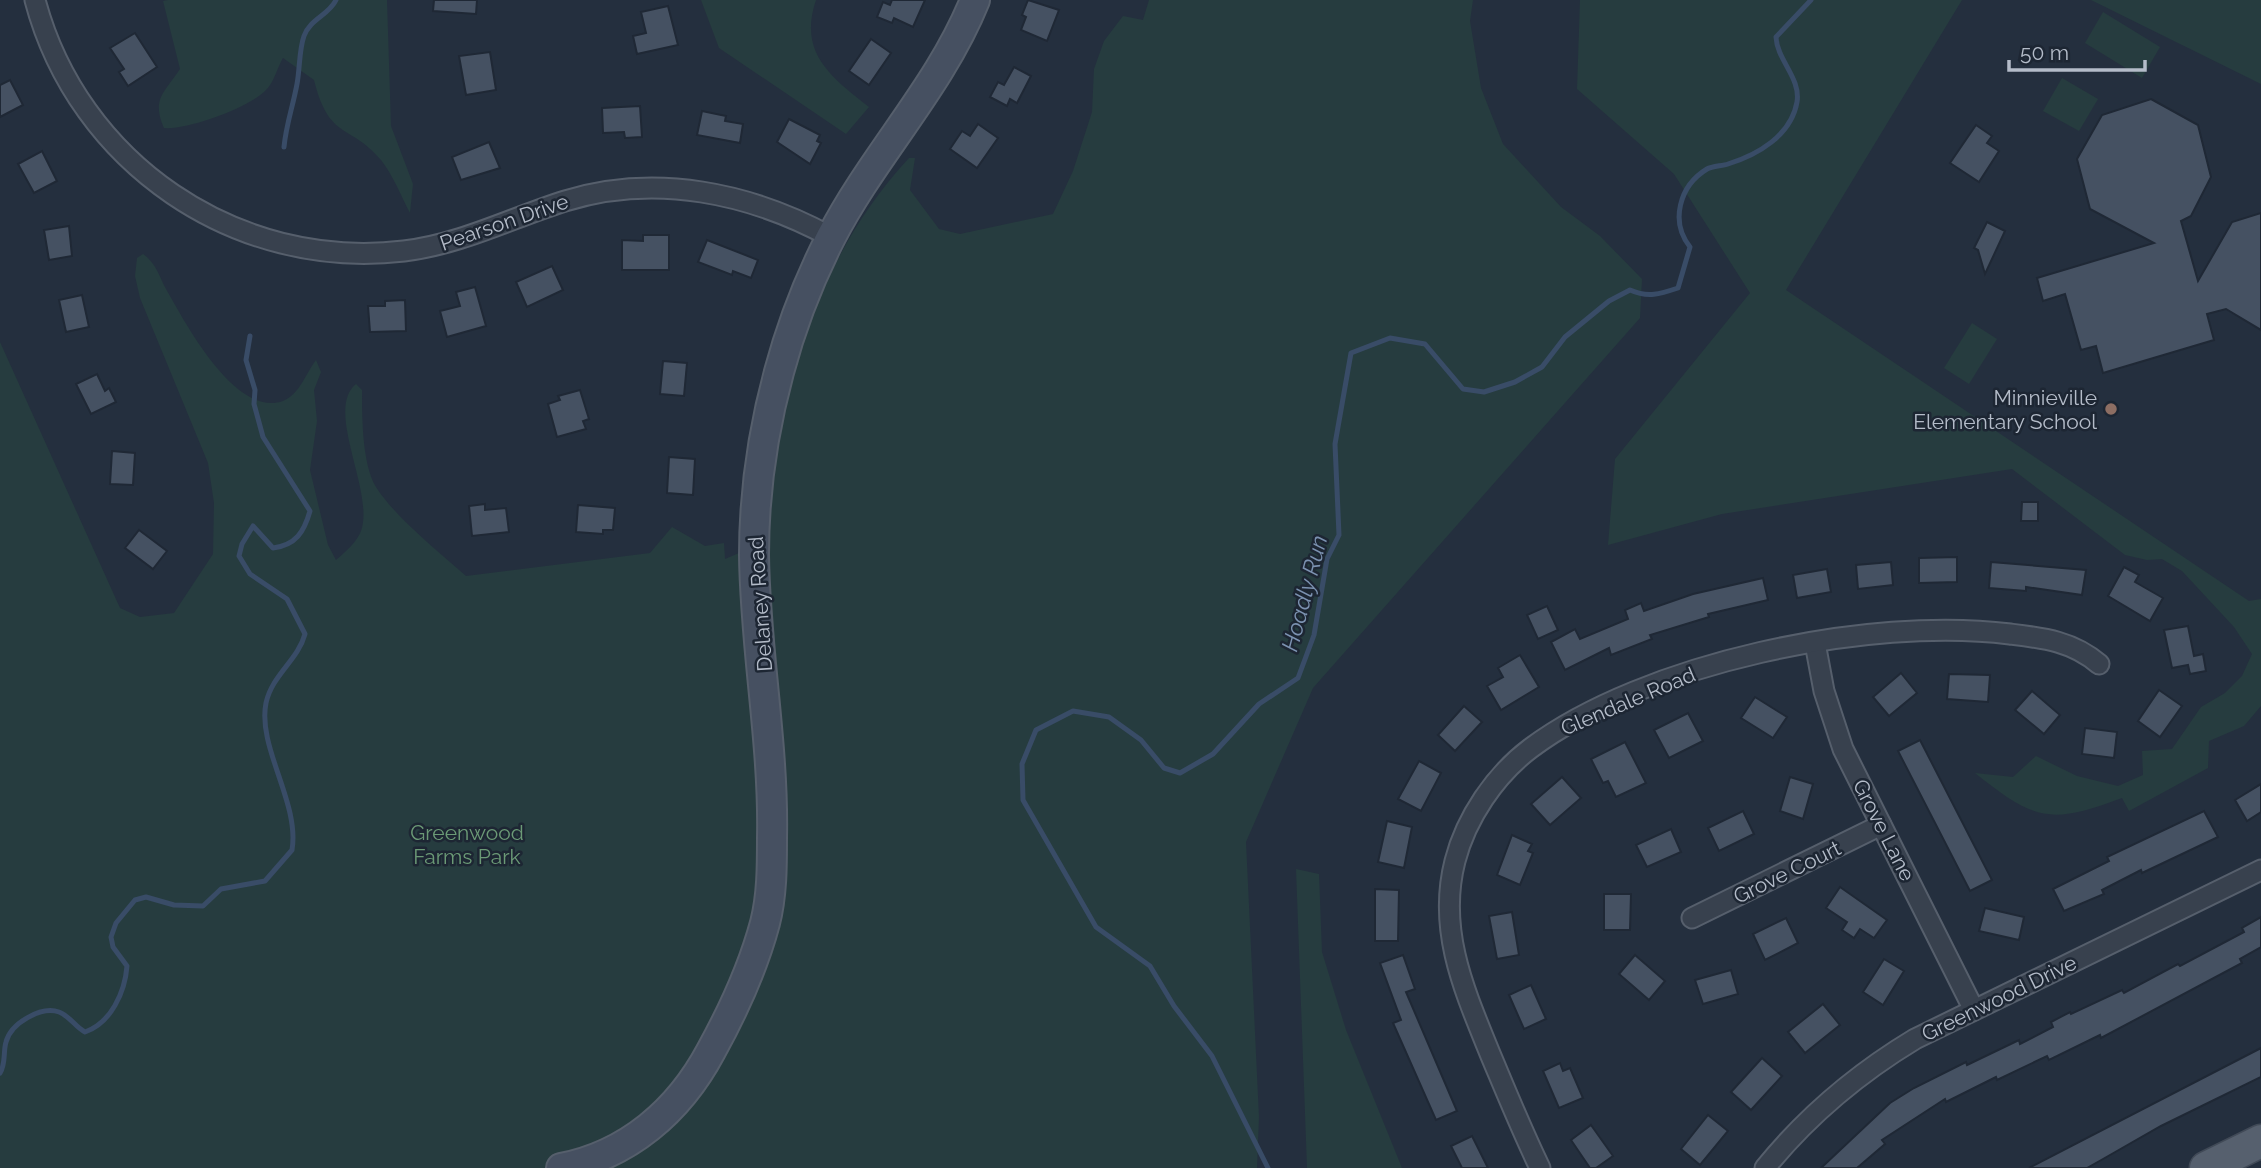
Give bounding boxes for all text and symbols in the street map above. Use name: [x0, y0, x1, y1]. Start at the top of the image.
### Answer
scale bar: [2009, 28, 2146, 72]
text: 50 m: [2020, 40, 2069, 65]
street label: Pearson Drive: [436, 188, 572, 256]
place label: Minnieville Elementary School: [1913, 385, 2097, 434]
marker: Minnieville Elementary School: [2103, 401, 2119, 417]
water label: Hoadly Run: [1276, 532, 1332, 654]
street label: Delaney Road: [743, 536, 777, 672]
street label: Glendale Road: [1557, 661, 1699, 741]
street label: Grove Lane: [1848, 775, 1920, 885]
park label: Greenwood Farms Park: [410, 820, 524, 869]
street label: Grove Court: [1729, 835, 1845, 909]
street label: Greenwood Drive: [1918, 950, 2080, 1046]

